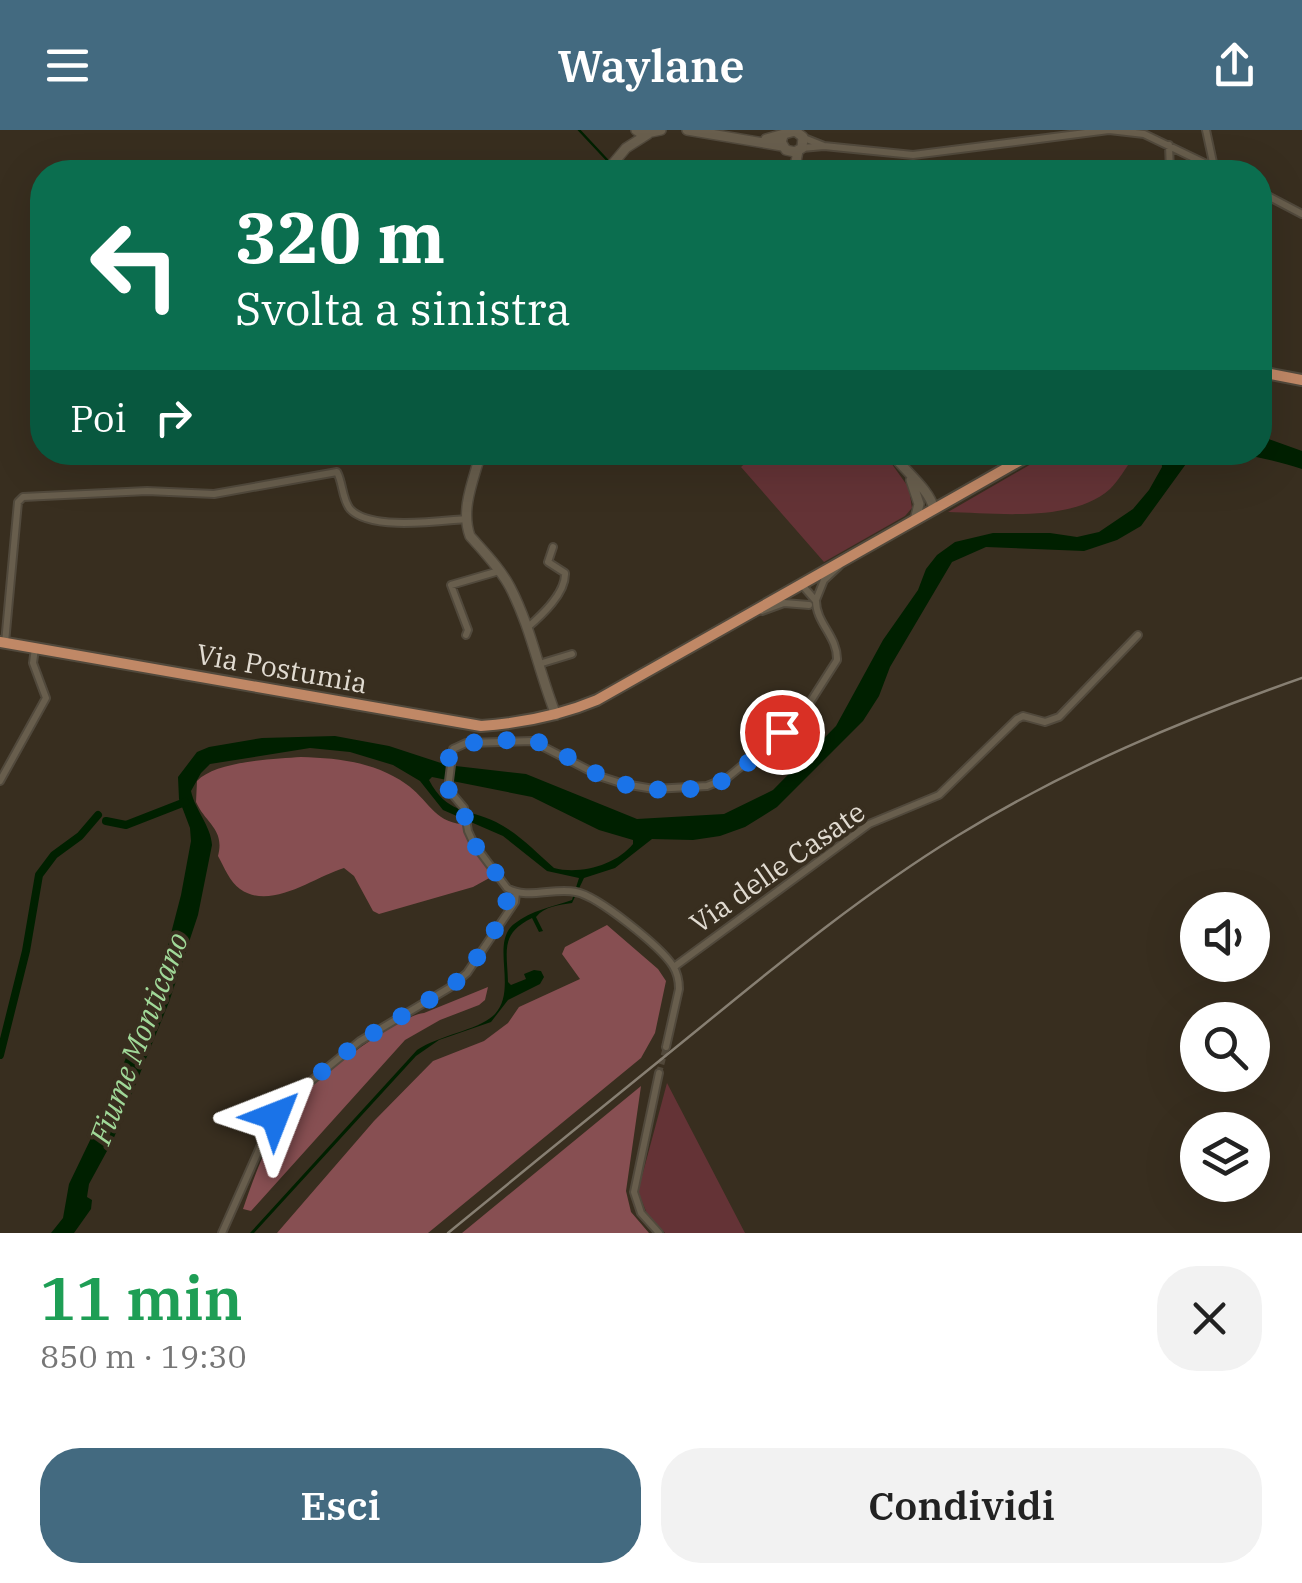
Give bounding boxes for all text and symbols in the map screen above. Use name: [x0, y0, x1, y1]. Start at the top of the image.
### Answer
text: Waylane: [557, 36, 745, 94]
icon: menu: [40, 38, 95, 93]
icon: share: [1207, 38, 1262, 93]
text: 320 m: [235, 191, 445, 282]
icon: left: [70, 200, 200, 330]
text: Svolta a sinistra: [235, 279, 571, 337]
icon: right: [146, 390, 201, 445]
text: Poi: [70, 393, 126, 442]
street label: Via Postumia: [194, 635, 370, 701]
pin: [740, 690, 825, 775]
icon: arrive: [755, 705, 810, 760]
street label: Via delle Casate: [682, 793, 872, 941]
map controls: [1180, 892, 1270, 1202]
button: sound: [1180, 892, 1270, 982]
water label: Fiume Monticano: [79, 927, 196, 1150]
button: search: [1180, 1002, 1270, 1092]
position arrow: [223, 1064, 327, 1168]
button: layers: [1180, 1112, 1270, 1202]
text: 11 min: [40, 1258, 243, 1337]
button: close: [1157, 1266, 1262, 1371]
text: 850 m · 19:30: [40, 1335, 247, 1377]
button: Esci: [40, 1448, 641, 1563]
button: Condividi: [661, 1448, 1262, 1563]

